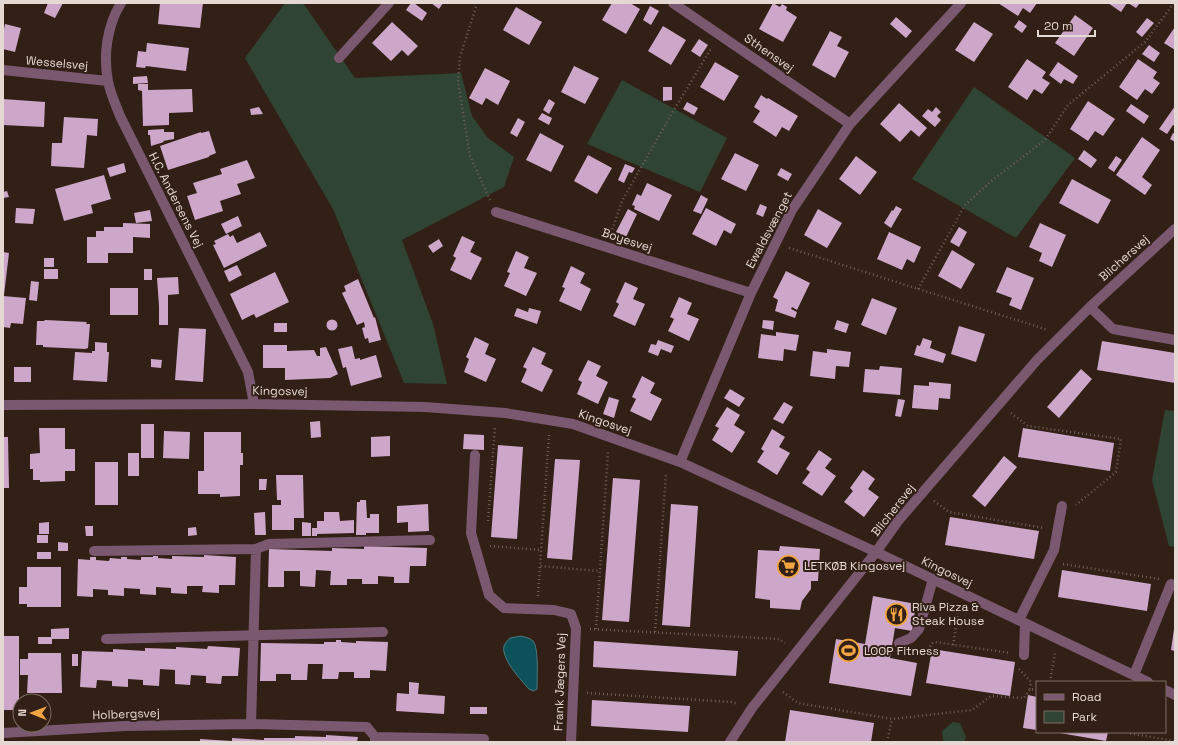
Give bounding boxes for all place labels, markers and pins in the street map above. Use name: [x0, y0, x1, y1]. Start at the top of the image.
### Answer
supermarket icon: LETKØB Kingosvej: [775, 553, 801, 579]
place label: LETKØB Kingosvej: [804, 558, 905, 574]
place label: Riva Pizza & Steak House: [912, 599, 984, 629]
restaurant icon: Riva Pizza & Steak House: [884, 601, 910, 627]
sports icon: LOOP Fitness: [836, 638, 862, 664]
place label: LOOP Fitness: [864, 643, 939, 659]

